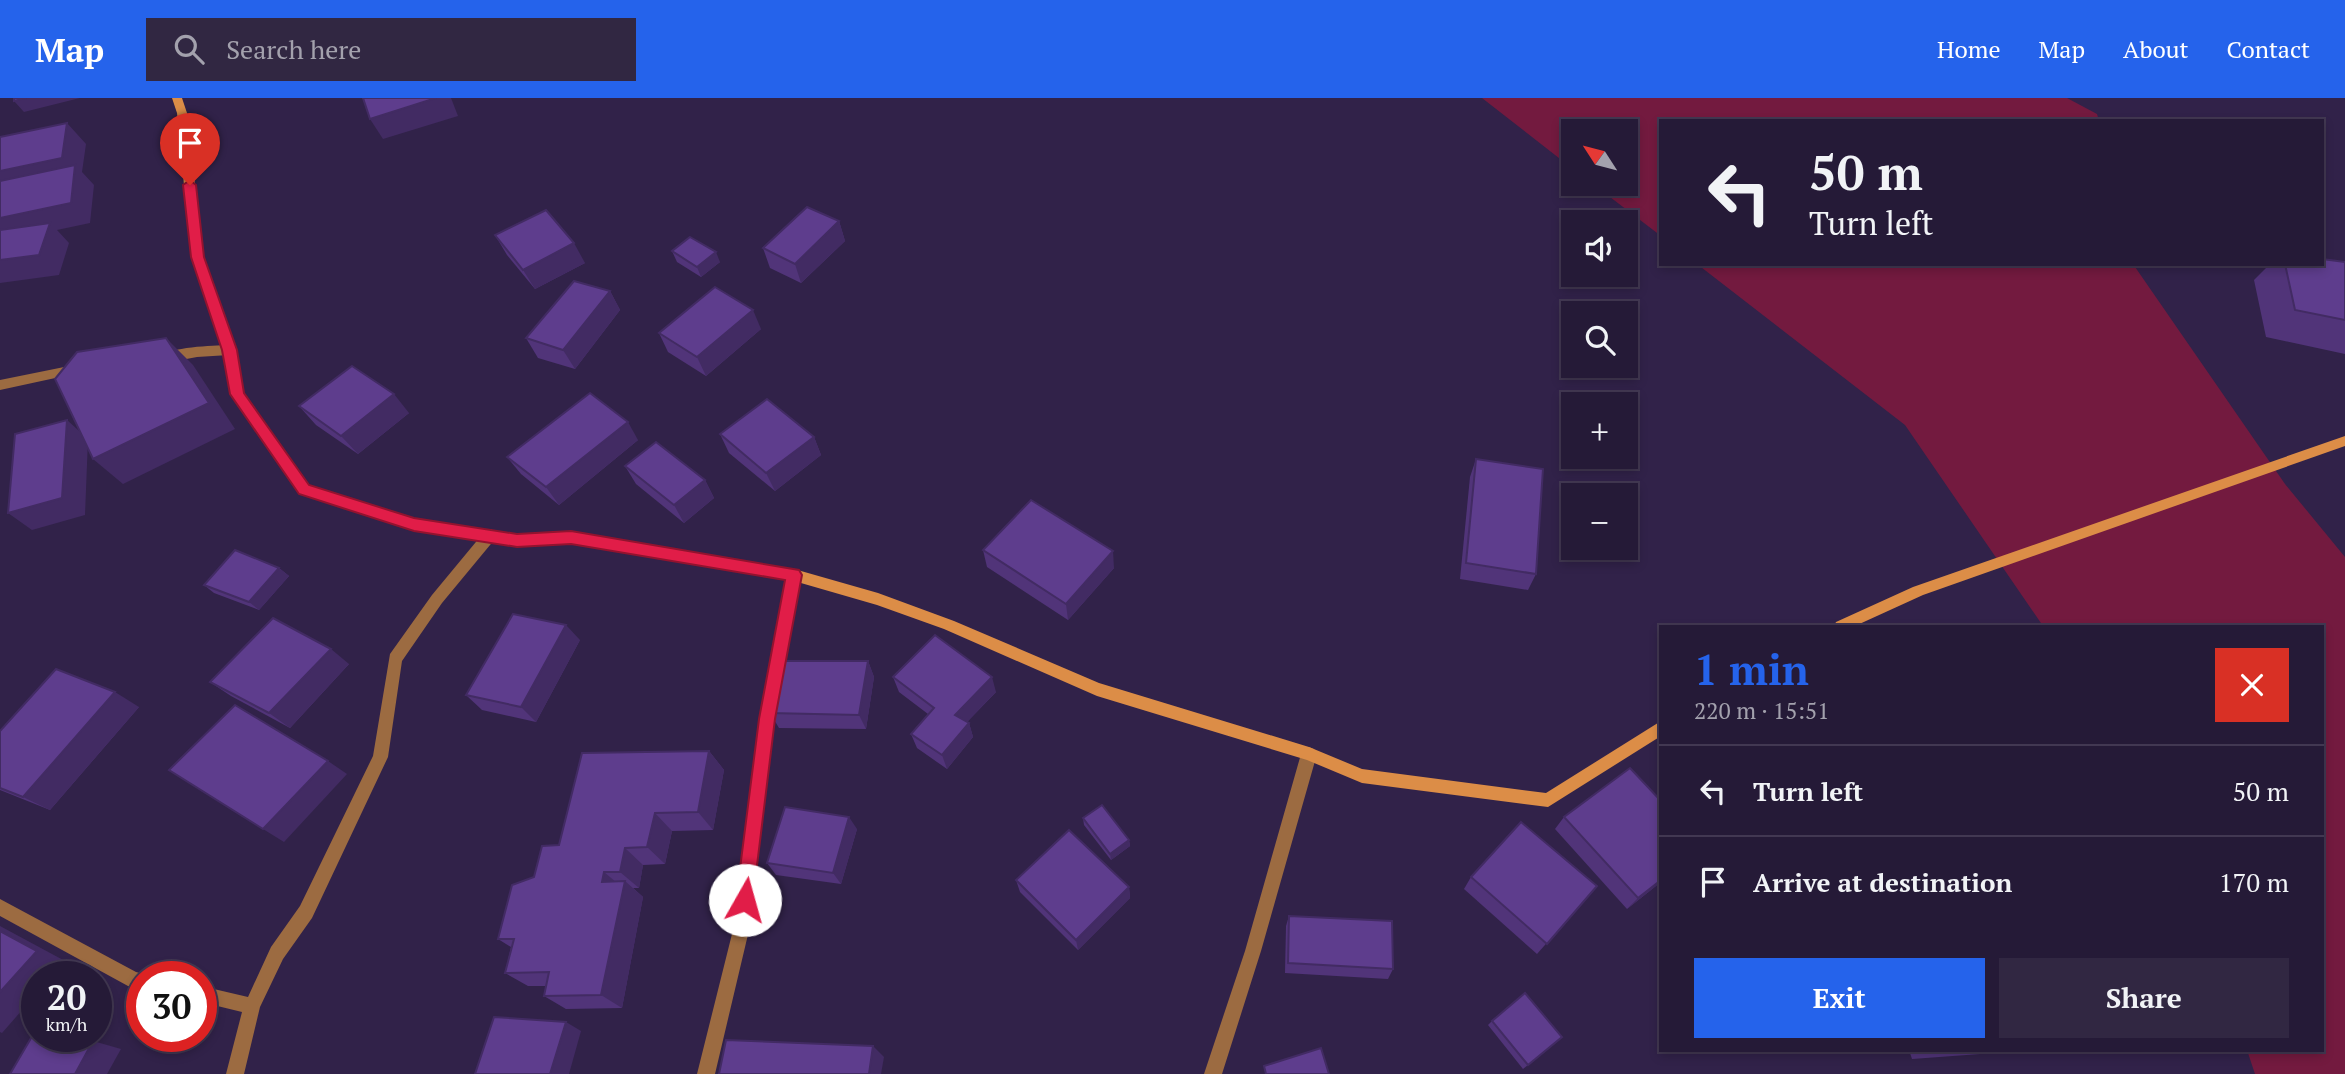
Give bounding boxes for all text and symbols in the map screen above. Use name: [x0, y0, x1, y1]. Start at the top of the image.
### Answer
search box: [146, 18, 636, 81]
text: Map: [35, 28, 104, 71]
icon: search: [170, 30, 208, 68]
text: Search here: [226, 32, 361, 66]
text: Home: [1937, 33, 2001, 65]
text: Map: [2039, 33, 2085, 65]
text: About: [2123, 33, 2189, 65]
text: Contact: [2227, 33, 2310, 65]
pin: [160, 113, 220, 185]
north arrow: [1561, 119, 1638, 196]
map controls: [1561, 119, 1638, 560]
icon: arrive: [171, 124, 209, 162]
text: 50 m: [1809, 139, 1923, 204]
icon: left: [1694, 147, 1785, 238]
text: Turn left: [1809, 202, 1933, 244]
button: sound: [1561, 210, 1638, 287]
button: search: [1561, 301, 1638, 378]
button: +: [1561, 392, 1638, 469]
button: −: [1561, 483, 1638, 560]
text: 1 min: [1694, 641, 1809, 697]
button: close: [2215, 648, 2289, 722]
text: 220 m · 15:51: [1694, 695, 1829, 726]
icon: left: [1694, 772, 1732, 810]
text: Turn left: [1753, 774, 1863, 808]
text: 50 m: [2233, 774, 2289, 808]
position arrow: [708, 863, 782, 937]
icon: arrive: [1694, 863, 1732, 901]
text: Arrive at destination: [1753, 865, 2012, 899]
text: 170 m: [2219, 865, 2289, 899]
button: Exit: [1694, 958, 1985, 1038]
button: Share: [1999, 958, 2289, 1038]
speed limit sign: 30: [126, 961, 217, 1052]
text: 20: [47, 974, 86, 1020]
text: km/h: [46, 1012, 87, 1036]

